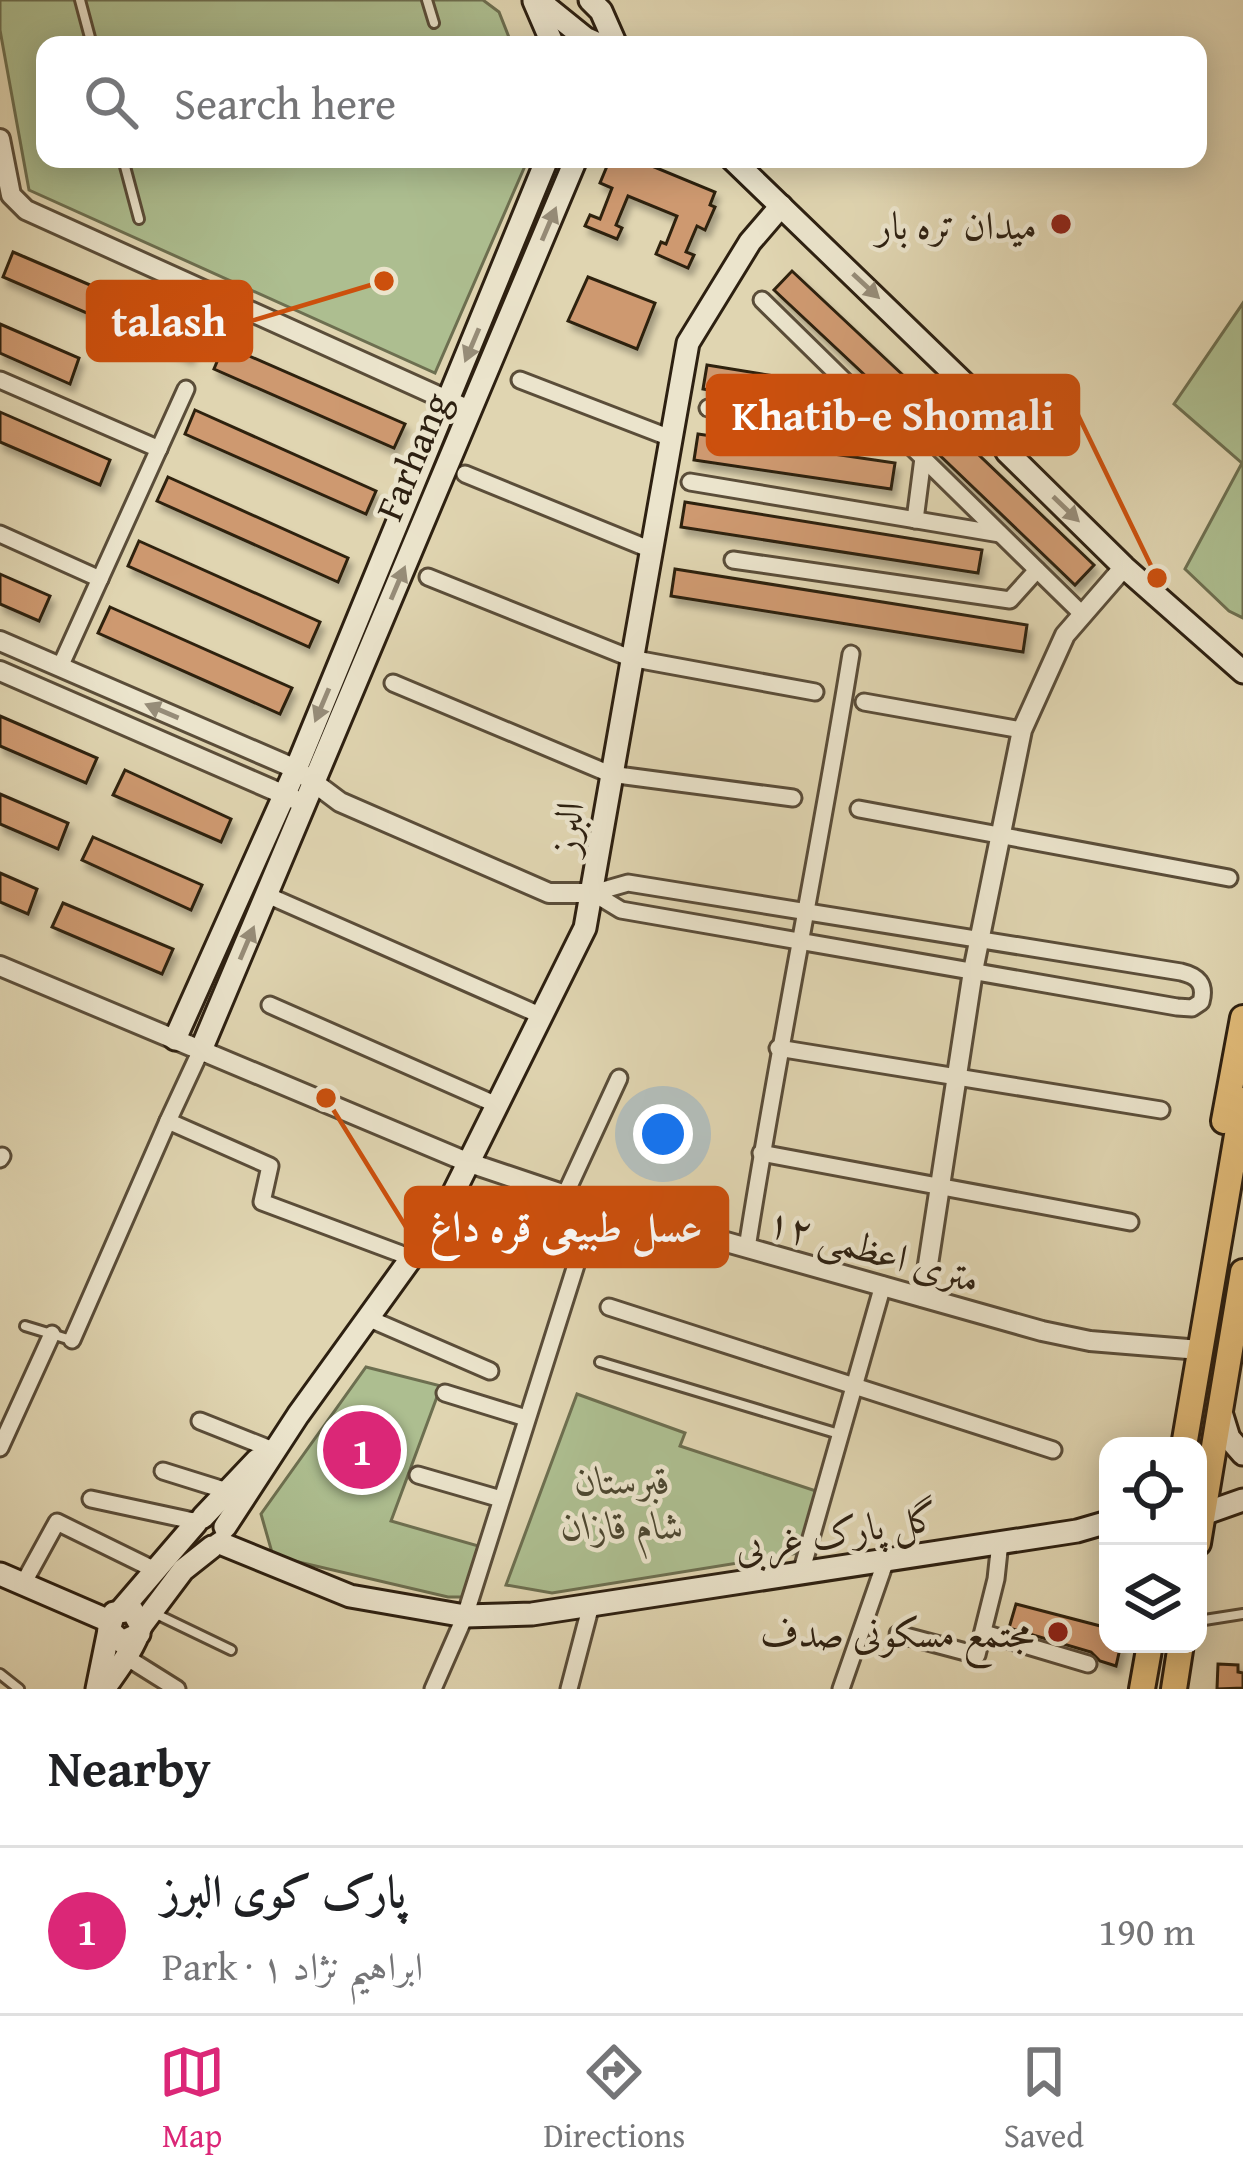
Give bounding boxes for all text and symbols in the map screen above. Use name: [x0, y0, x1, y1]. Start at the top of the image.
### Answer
search box: [36, 36, 1207, 168]
icon: search: [78, 69, 144, 135]
text: Search here: [174, 70, 396, 135]
place label: میدان تره بار: [872, 196, 1037, 253]
one-way arrow: [540, 205, 559, 241]
marker: میدان تره بار: [1048, 211, 1074, 237]
one-way arrow: [852, 272, 881, 300]
callout: talash: [88, 282, 251, 360]
text: talash: [112, 290, 227, 351]
one-way arrow: [462, 327, 481, 363]
callout: Khatib-e Shomali: [708, 376, 1078, 454]
street label: Farhang: [360, 383, 465, 529]
text: Khatib-e Shomali: [732, 384, 1054, 445]
one-way arrow: [1051, 495, 1080, 523]
one-way arrow: [389, 565, 408, 601]
one-way arrow: [312, 688, 331, 724]
one-way arrow: [143, 701, 179, 720]
street label: البرز: [534, 798, 598, 862]
one-way arrow: [237, 925, 257, 960]
your location: [633, 1104, 693, 1164]
callout: عسل طبیعی قره داغ: [406, 1188, 727, 1266]
street label: ۱۲ متری اعظمی: [761, 1191, 987, 1307]
text: عسل طبیعی قره داغ: [430, 1195, 703, 1261]
pin: 1: [323, 1405, 401, 1495]
map controls: [1099, 1437, 1207, 1653]
button: locate: [1099, 1437, 1207, 1545]
park label: قبرستان شام قازان: [561, 1451, 685, 1560]
street label: گل پارک غربی: [730, 1487, 942, 1576]
button: layers: [1099, 1545, 1207, 1653]
place label: مجتمع مسکونی صدف: [760, 1604, 1034, 1669]
marker: مجتمع مسکونی صدف: [1045, 1619, 1071, 1645]
text: Nearby: [48, 1730, 211, 1805]
text: پارک کوی البرز: [162, 1858, 406, 1923]
text: 1: [77, 1902, 97, 1959]
text: 190 m: [1098, 1902, 1195, 1959]
text: Park · ابراهیم نژاد ۱: [162, 1937, 423, 1994]
tab: Map: [159, 2039, 225, 2159]
tab: Directions: [544, 2039, 685, 2159]
tab: Saved: [1004, 2039, 1084, 2159]

